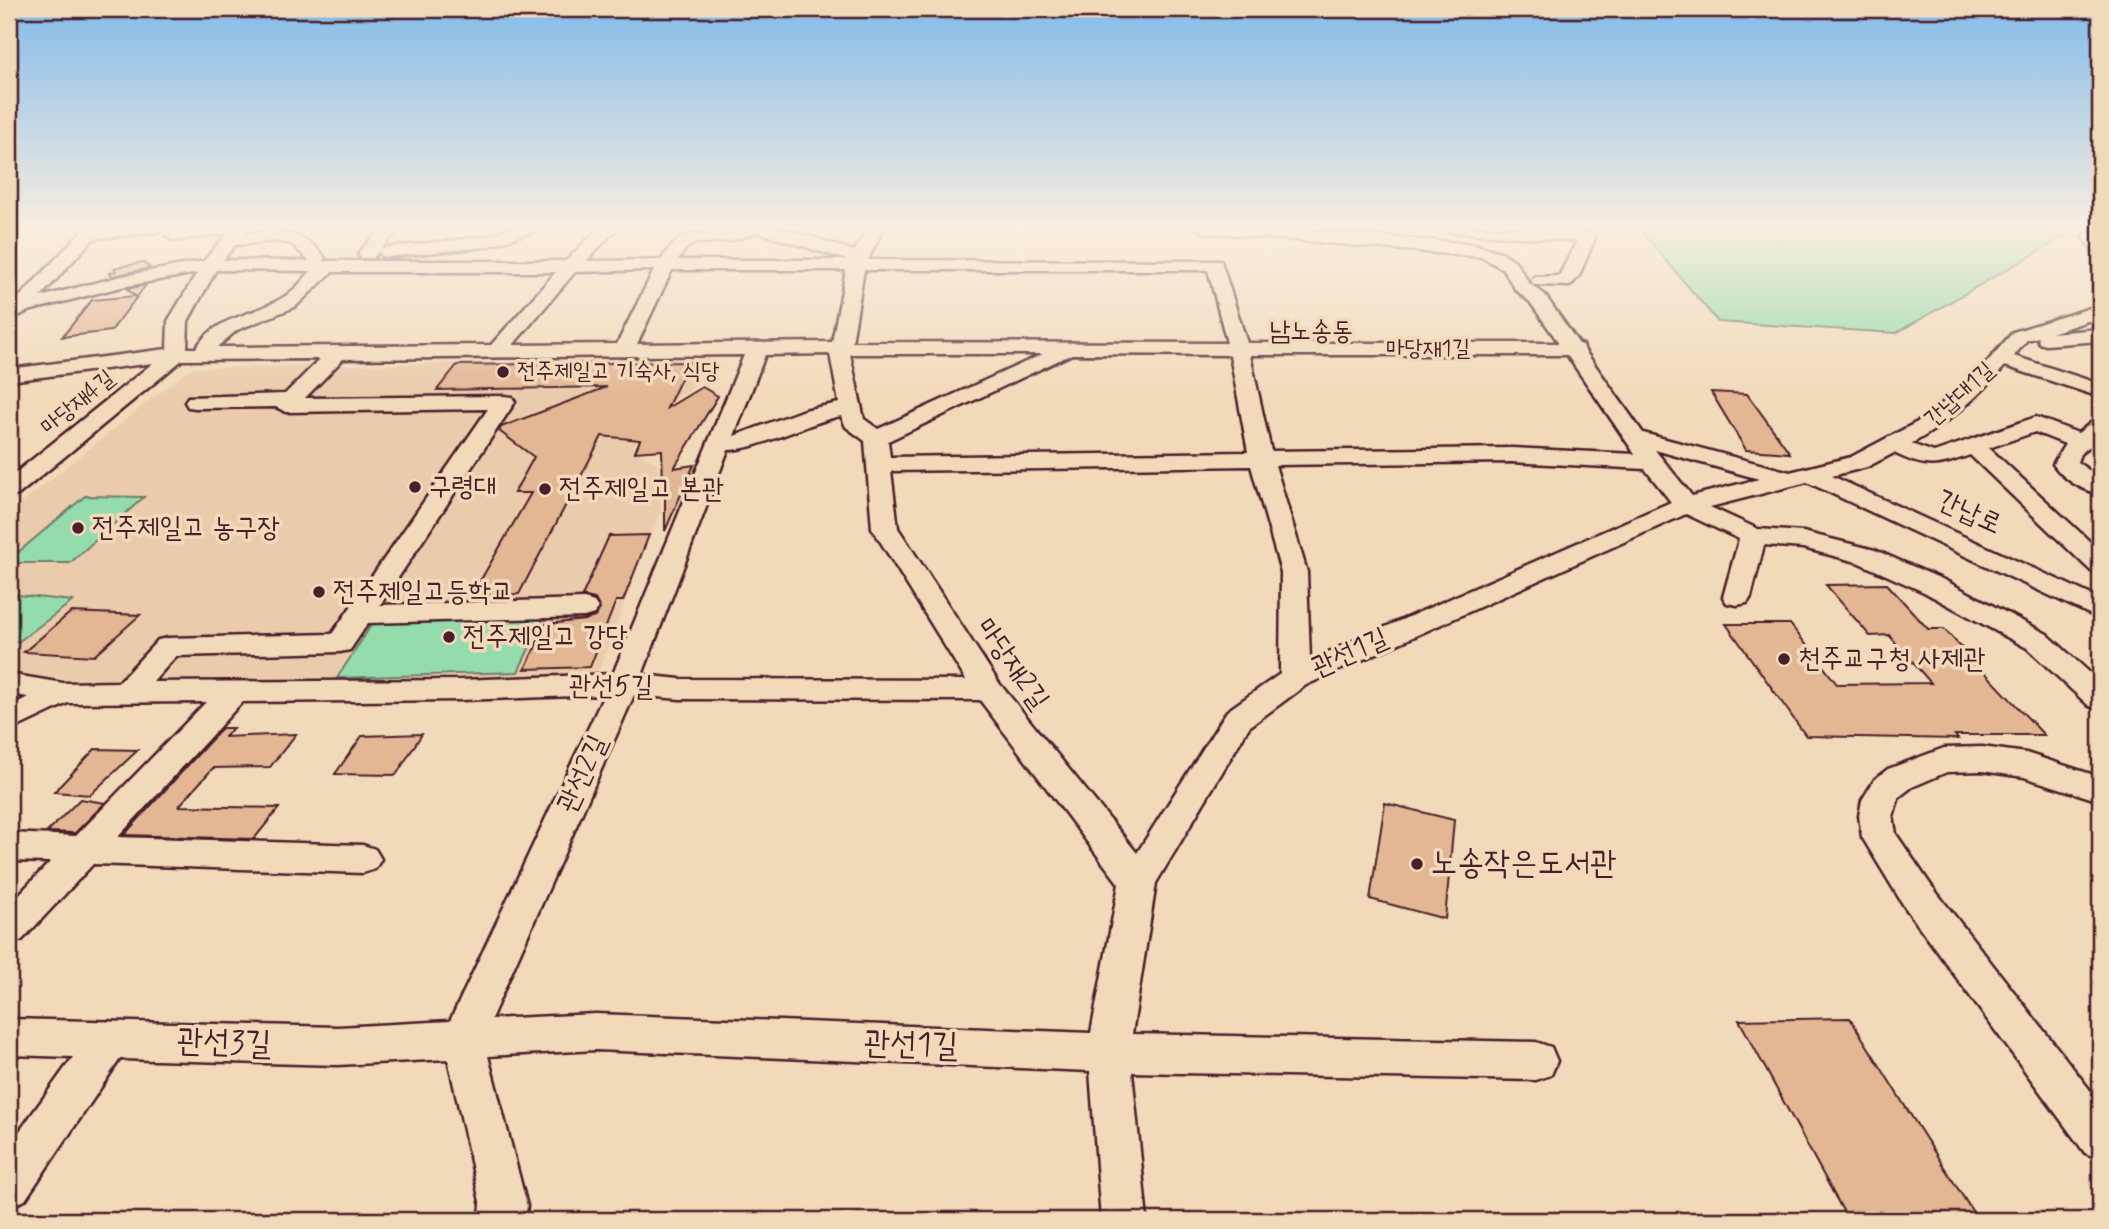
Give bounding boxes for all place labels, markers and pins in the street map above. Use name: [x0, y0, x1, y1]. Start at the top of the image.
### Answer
place label: 전주제일고 기숙사, 식당: [517, 357, 720, 387]
marker: 전주제일고 기숙사, 식당: [495, 364, 511, 380]
place label: 구령대: [429, 469, 497, 506]
place label: 전주제일고 본관: [559, 471, 724, 508]
marker: 구령대: [407, 479, 423, 495]
marker: 전주제일고 본관: [537, 481, 553, 497]
place label: 전주제일고 농구장: [92, 510, 280, 547]
marker: 전주제일고 농구장: [70, 520, 86, 536]
place label: 전주제일고등학교: [333, 574, 513, 611]
marker: 전주제일고등학교: [311, 584, 327, 600]
place label: 전주제일고 강당: [463, 619, 628, 656]
marker: 전주제일고 강당: [441, 629, 457, 645]
place label: 천주교구청 사제관: [1798, 641, 1986, 678]
marker: 천주교구청 사제관: [1776, 651, 1792, 667]
place label: 노송작은도서관: [1431, 842, 1617, 886]
marker: 노송작은도서관: [1409, 856, 1425, 872]

